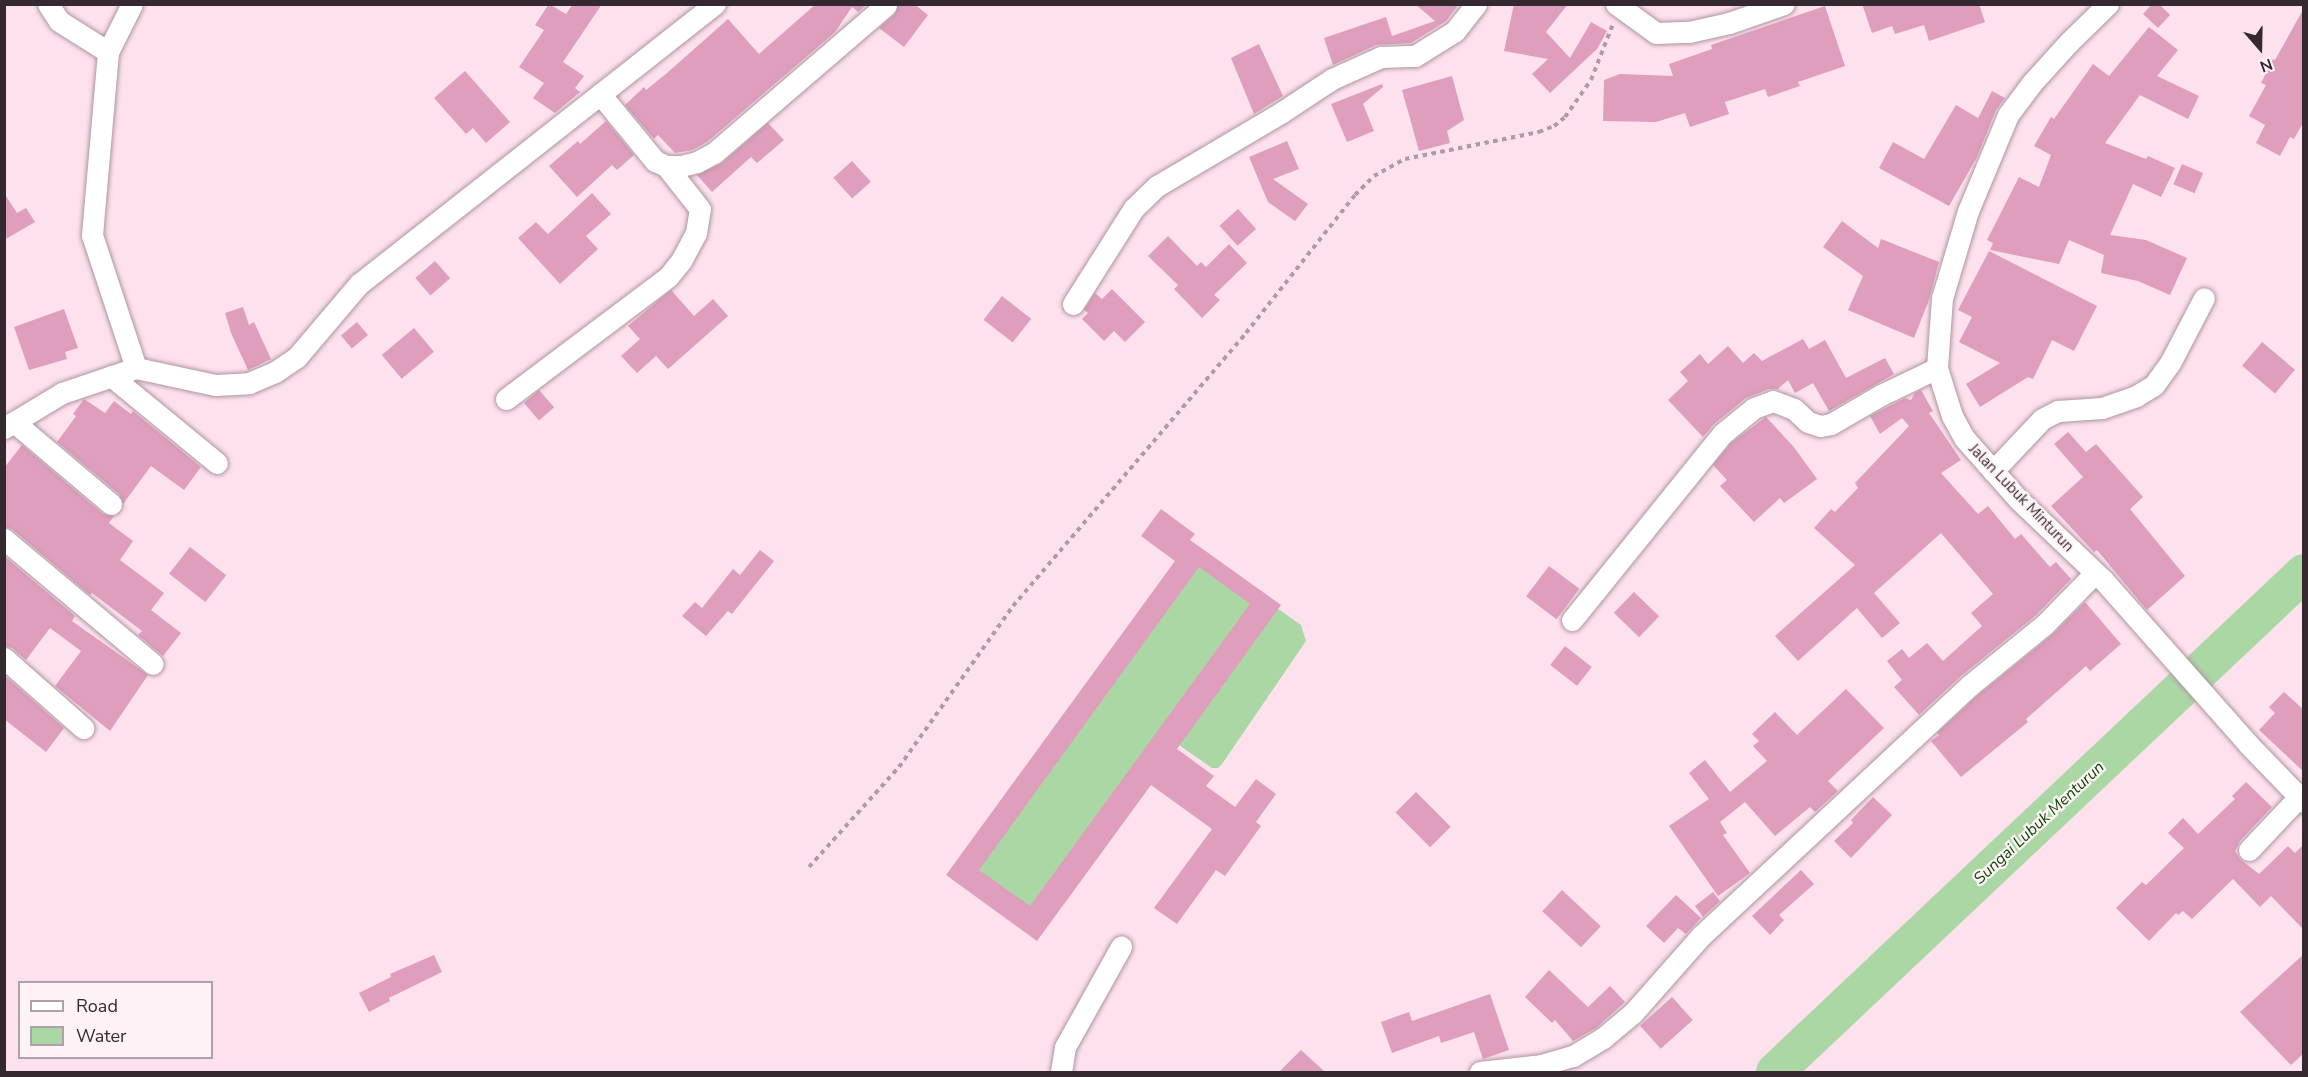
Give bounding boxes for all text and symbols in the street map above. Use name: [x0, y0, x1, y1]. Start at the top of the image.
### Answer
north arrow: [2230, 18, 2290, 78]
text: N: [2257, 53, 2276, 77]
street label: Jalan Lubuk Minturun: [1965, 440, 2077, 556]
water label: Sungai Lubuk Menturun: [1970, 758, 2108, 888]
legend: [18, 981, 213, 1059]
text: Road: [76, 994, 118, 1018]
text: Water: [76, 1024, 127, 1048]

